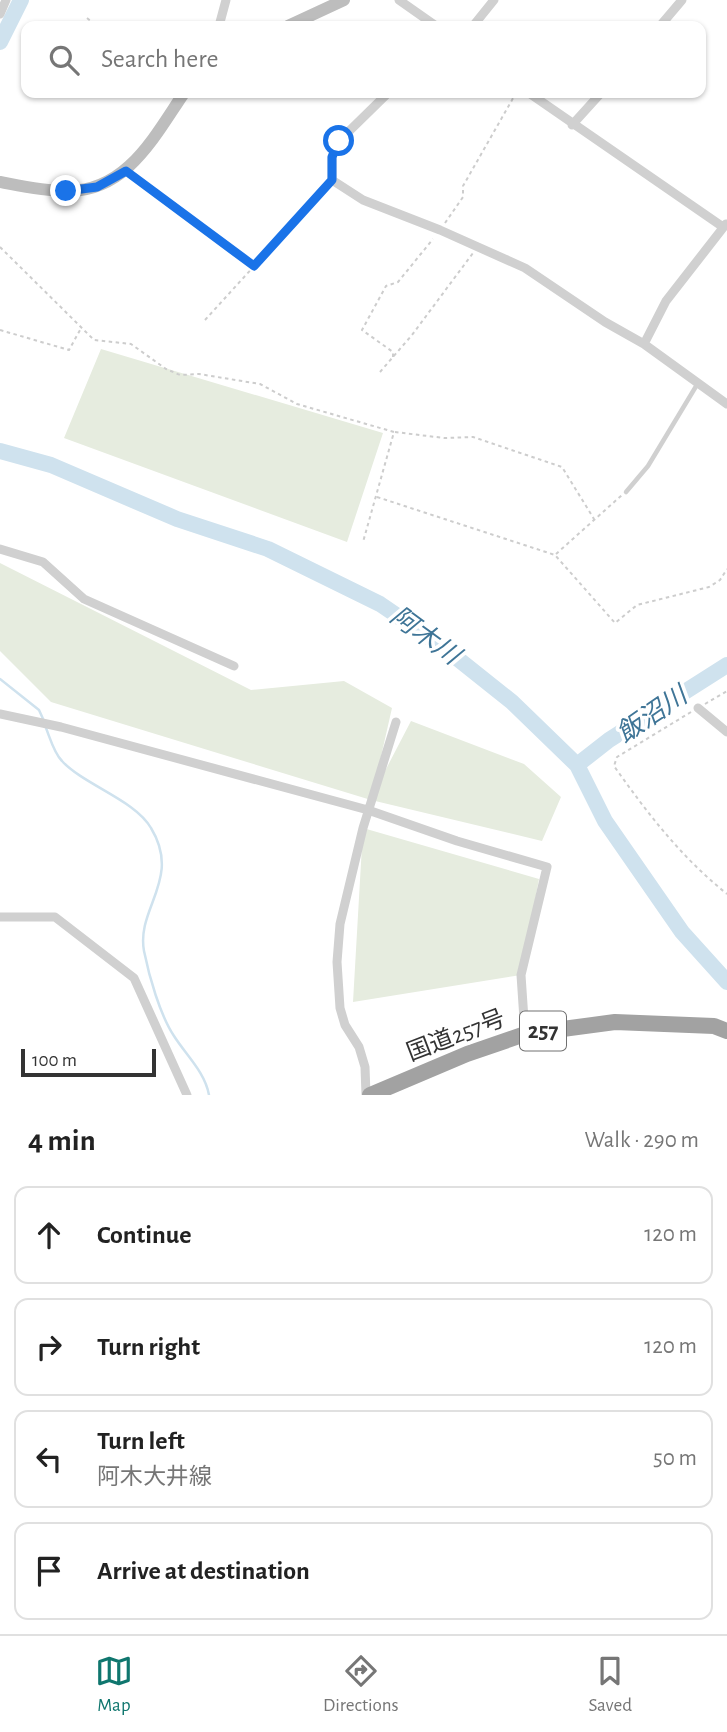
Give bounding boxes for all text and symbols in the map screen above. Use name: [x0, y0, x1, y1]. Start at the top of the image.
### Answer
search box: [21, 21, 706, 98]
icon: search: [45, 41, 83, 79]
text: Search here: [101, 46, 219, 72]
route start: [323, 125, 354, 156]
route end: [50, 175, 81, 206]
water label: 阿木川: [386, 602, 467, 671]
water label: 飯沼川: [612, 680, 694, 748]
street label: 国道257号: [403, 1004, 508, 1066]
road number: 257: [520, 1012, 566, 1050]
scale bar: [21, 1046, 156, 1078]
text: 100 m: [32, 1051, 77, 1070]
text: 4 min: [28, 1126, 96, 1156]
text: Walk · 290 m: [584, 1129, 699, 1152]
icon: ahead: [30, 1216, 68, 1254]
text: Continue: [97, 1222, 192, 1248]
text: 120 m: [644, 1223, 697, 1246]
icon: right: [30, 1328, 68, 1366]
text: Turn right: [97, 1334, 200, 1360]
text: 120 m: [644, 1335, 697, 1358]
text: Turn left: [97, 1428, 185, 1454]
icon: left: [30, 1440, 68, 1478]
text: 50 m: [653, 1447, 697, 1470]
text: 阿木大井線: [97, 1466, 212, 1489]
icon: arrive: [30, 1552, 68, 1590]
text: Arrive at destination: [97, 1558, 310, 1584]
tab: Map: [95, 1652, 133, 1717]
tab: Directions: [323, 1652, 399, 1717]
tab: Saved: [589, 1652, 632, 1717]

